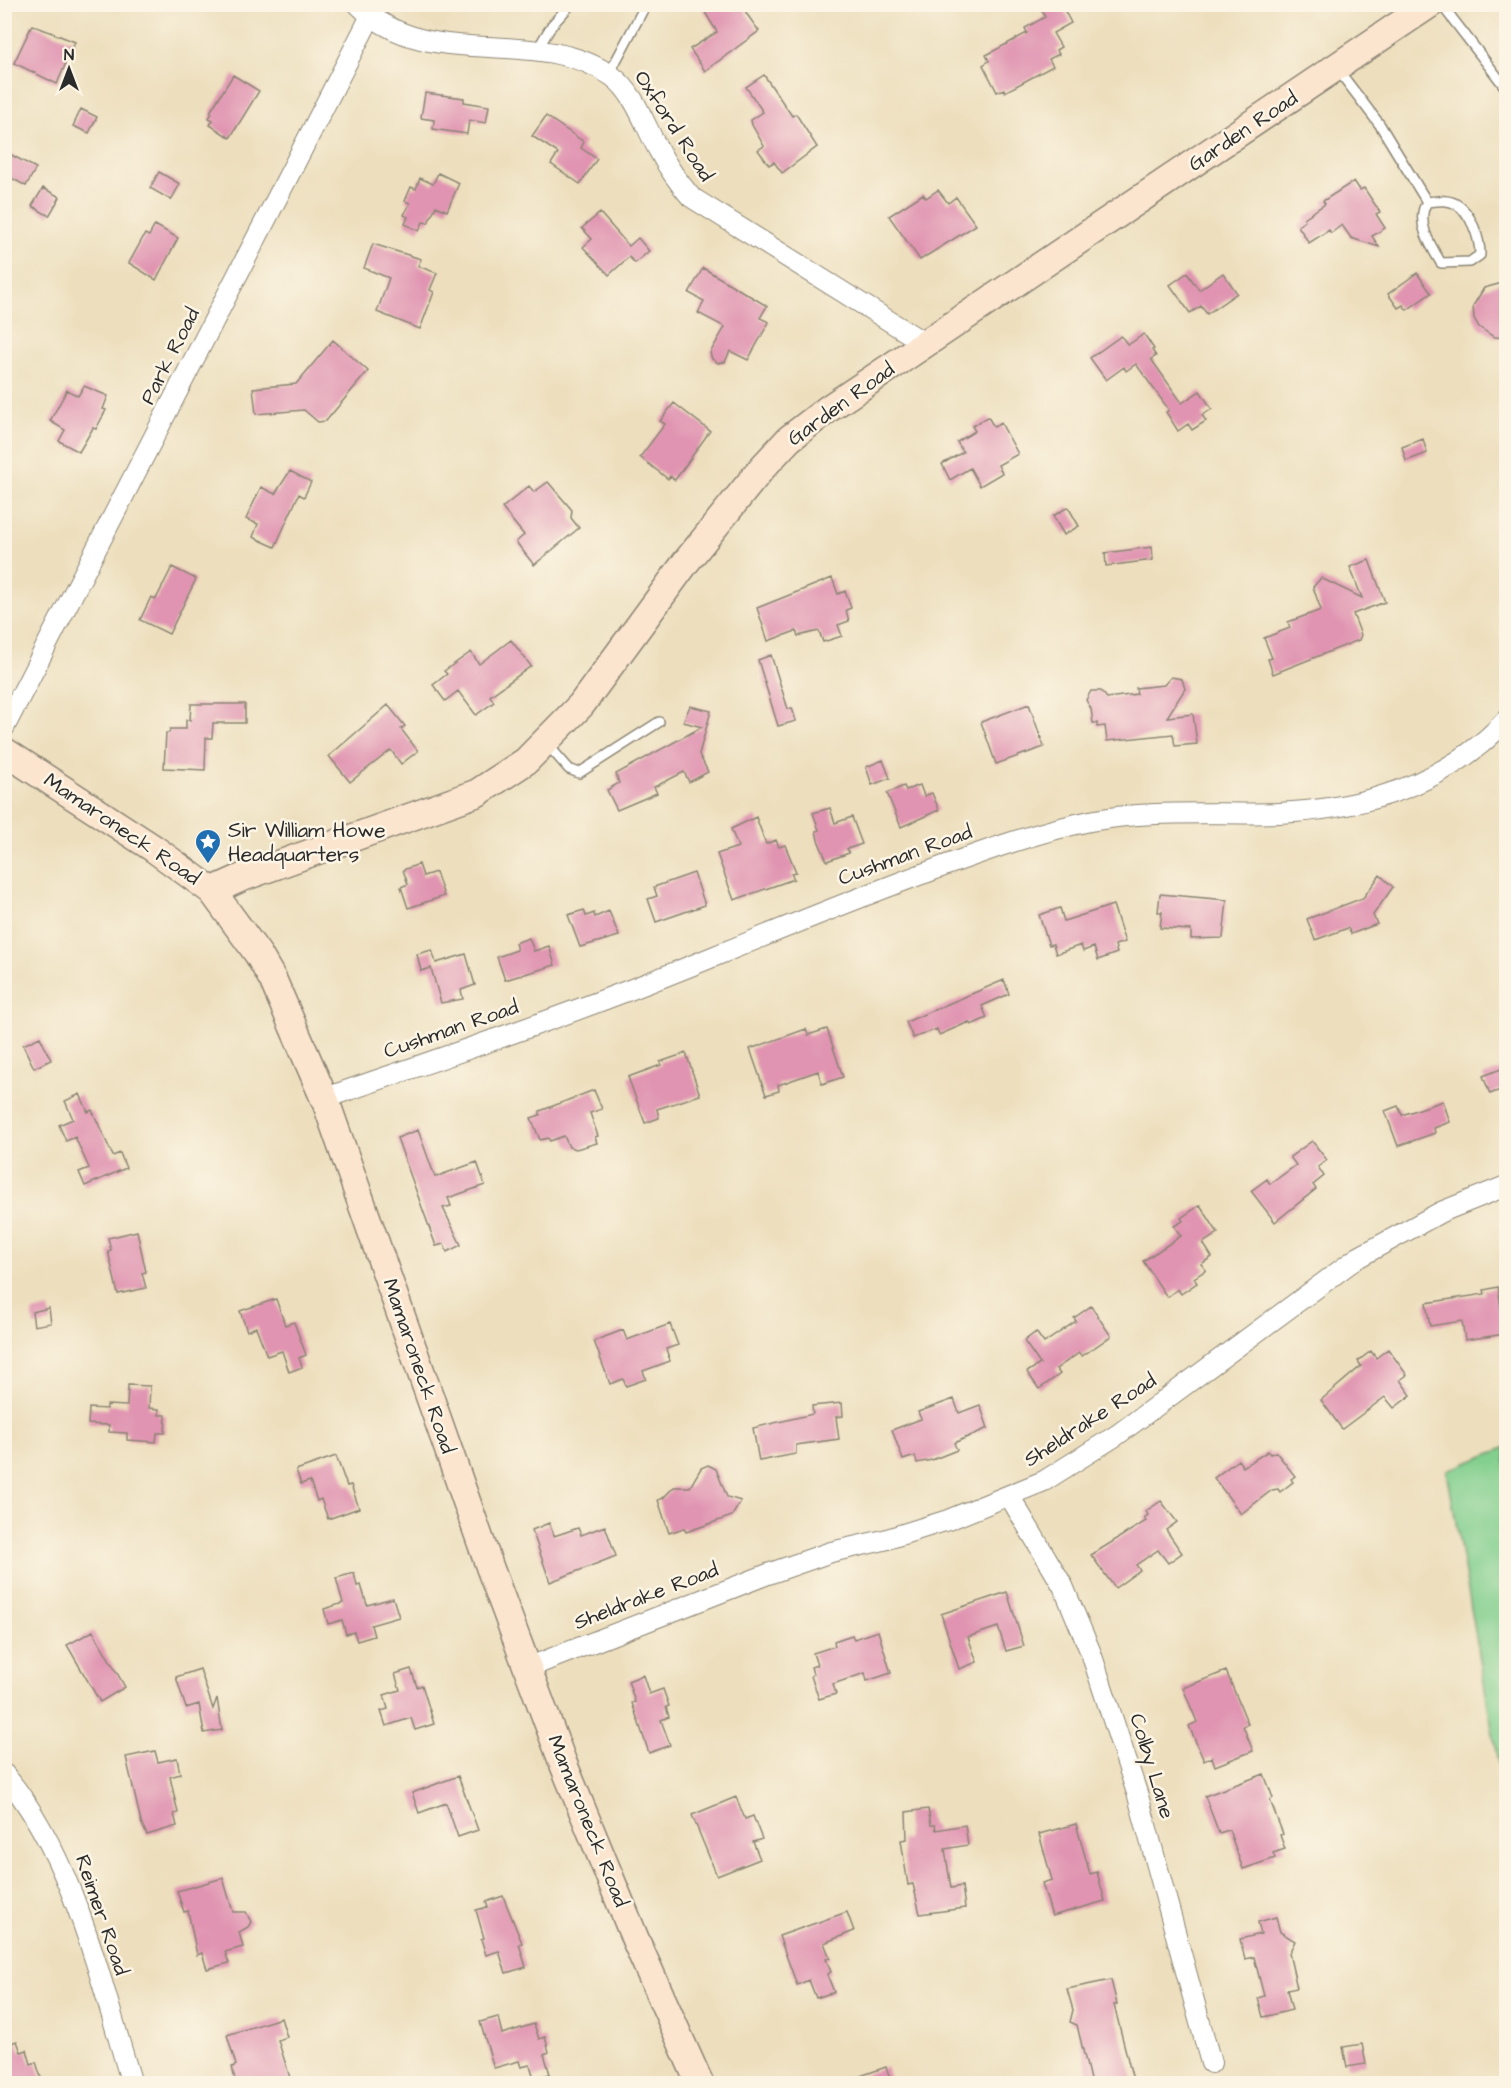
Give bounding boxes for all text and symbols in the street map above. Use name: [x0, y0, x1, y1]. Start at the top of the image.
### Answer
north arrow: [39, 39, 99, 99]
text: N: [64, 44, 74, 66]
street label: Oxford Road: [627, 65, 721, 187]
street label: Garden Road: [1183, 84, 1304, 178]
street label: Park Road: [133, 302, 207, 409]
street label: Garden Road: [781, 355, 901, 453]
street label: Mamaroneck Road: [38, 766, 206, 892]
place label: Sir William Howe Headquarters: [228, 816, 386, 869]
street label: Cushman Road: [834, 817, 976, 893]
place icon: Sir William Howe Headquarters: [193, 827, 223, 865]
street label: Cushman Road: [380, 992, 522, 1066]
street label: Mamaroneck Road: [375, 1275, 463, 1458]
street label: Sheldrake Road: [1018, 1366, 1162, 1474]
street label: Sheldrake Road: [570, 1555, 723, 1637]
street label: Colby Lane: [1120, 1710, 1182, 1823]
street label: Mamaroneck Road: [540, 1731, 636, 1912]
street label: Reimer Road: [68, 1851, 136, 1979]

